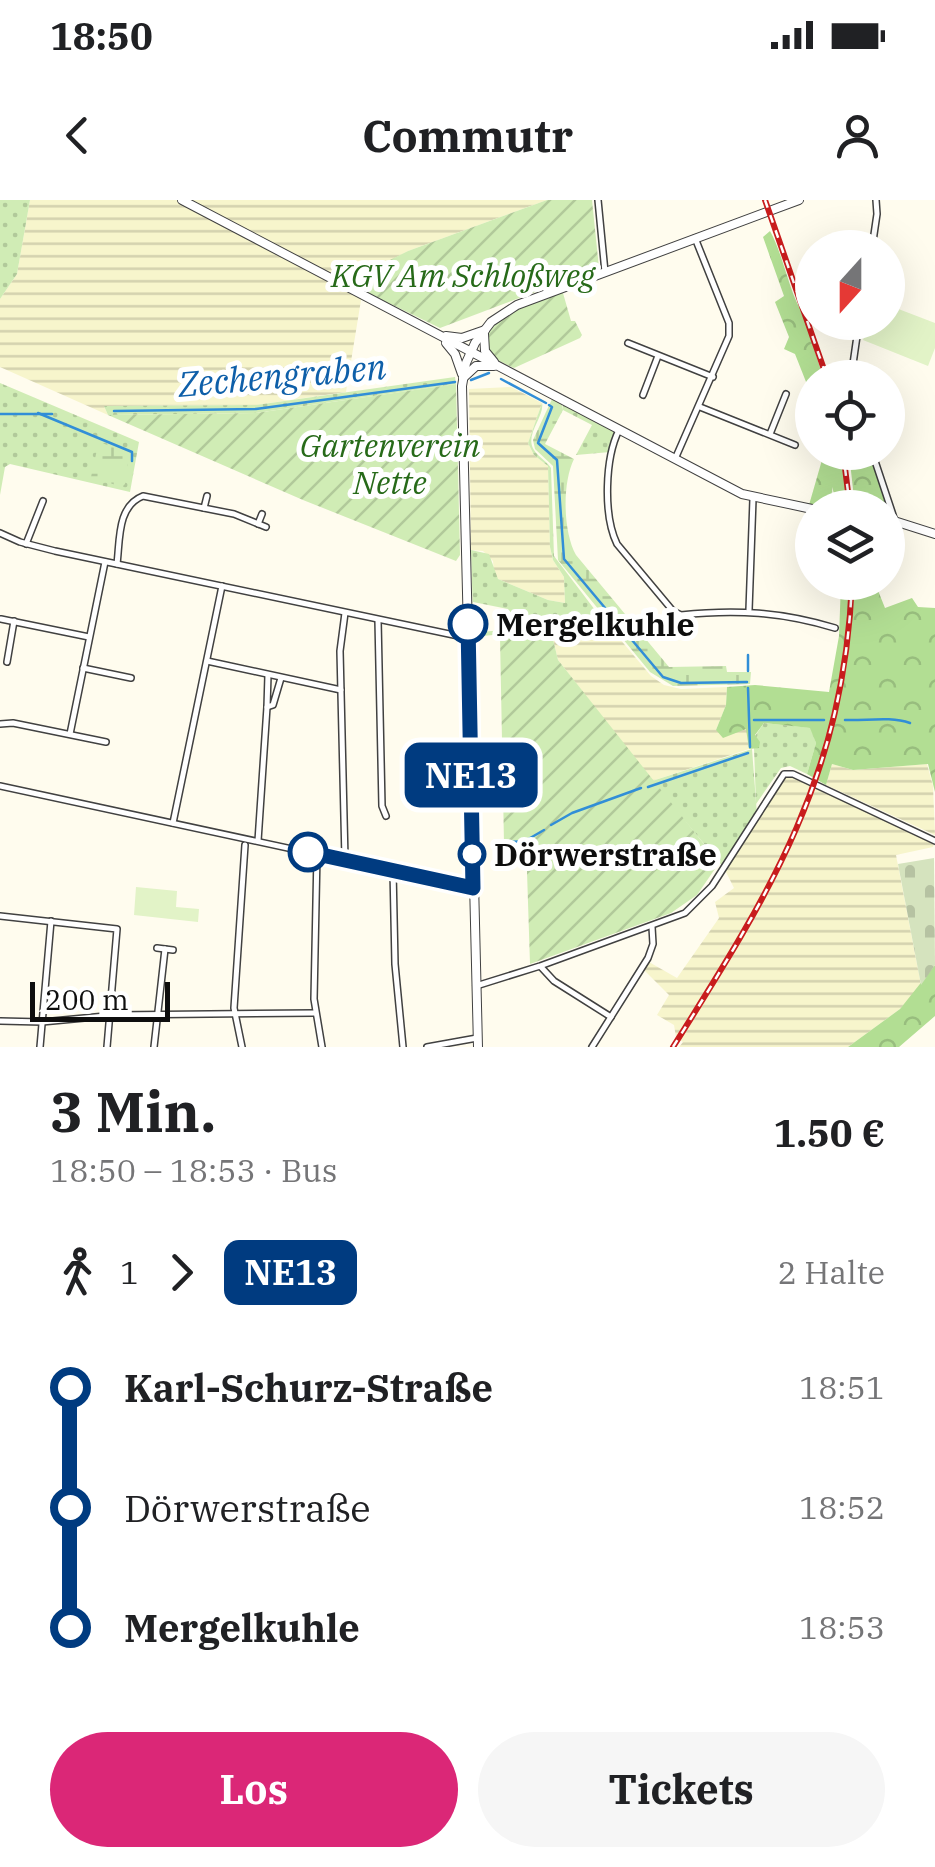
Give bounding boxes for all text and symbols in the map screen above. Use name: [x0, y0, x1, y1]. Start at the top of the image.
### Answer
text: 18:50: [50, 11, 153, 60]
text: Commutr: [362, 106, 573, 164]
icon: back: [50, 108, 105, 163]
icon: person: [830, 108, 885, 163]
north arrow: [795, 230, 905, 340]
map controls: [795, 230, 905, 600]
park label: KGV Am Schloßweg: [330, 254, 596, 296]
water label: Zechengraben: [175, 343, 388, 407]
button: locate: [795, 360, 905, 470]
park label: Gartenverein Nette: [300, 424, 480, 503]
button: layers: [795, 490, 905, 600]
place label: Mergelkuhle: [496, 603, 695, 645]
marker: Mergelkuhle: [449, 605, 487, 643]
line badge: NE13: [401, 742, 541, 808]
text: NE13: [425, 752, 517, 798]
unlabelled marker: [289, 833, 327, 871]
place label: Dörwerstraße: [494, 833, 717, 875]
marker: Dörwerstraße: [459, 841, 485, 867]
scale bar: [30, 977, 170, 1021]
text: 200 m: [45, 981, 129, 1018]
text: 3 Min.: [50, 1076, 216, 1147]
text: 1.50 €: [773, 1108, 885, 1157]
text: 18:50 – 18:53 · Bus: [50, 1149, 337, 1191]
icon: walk: [50, 1245, 105, 1300]
icon: forward: [154, 1245, 209, 1300]
text: NE13: [244, 1249, 337, 1295]
text: 1: [120, 1251, 139, 1293]
text: 2 Halte: [778, 1251, 885, 1293]
text: Karl-Schurz-Straße: [124, 1363, 493, 1412]
text: 18:51: [799, 1366, 885, 1408]
text: Dörwerstraße: [124, 1483, 371, 1532]
text: 18:52: [799, 1486, 885, 1528]
text: Mergelkuhle: [124, 1603, 360, 1652]
text: 18:53: [799, 1606, 885, 1648]
button: Los: [50, 1732, 458, 1847]
button: Tickets: [478, 1732, 885, 1847]

